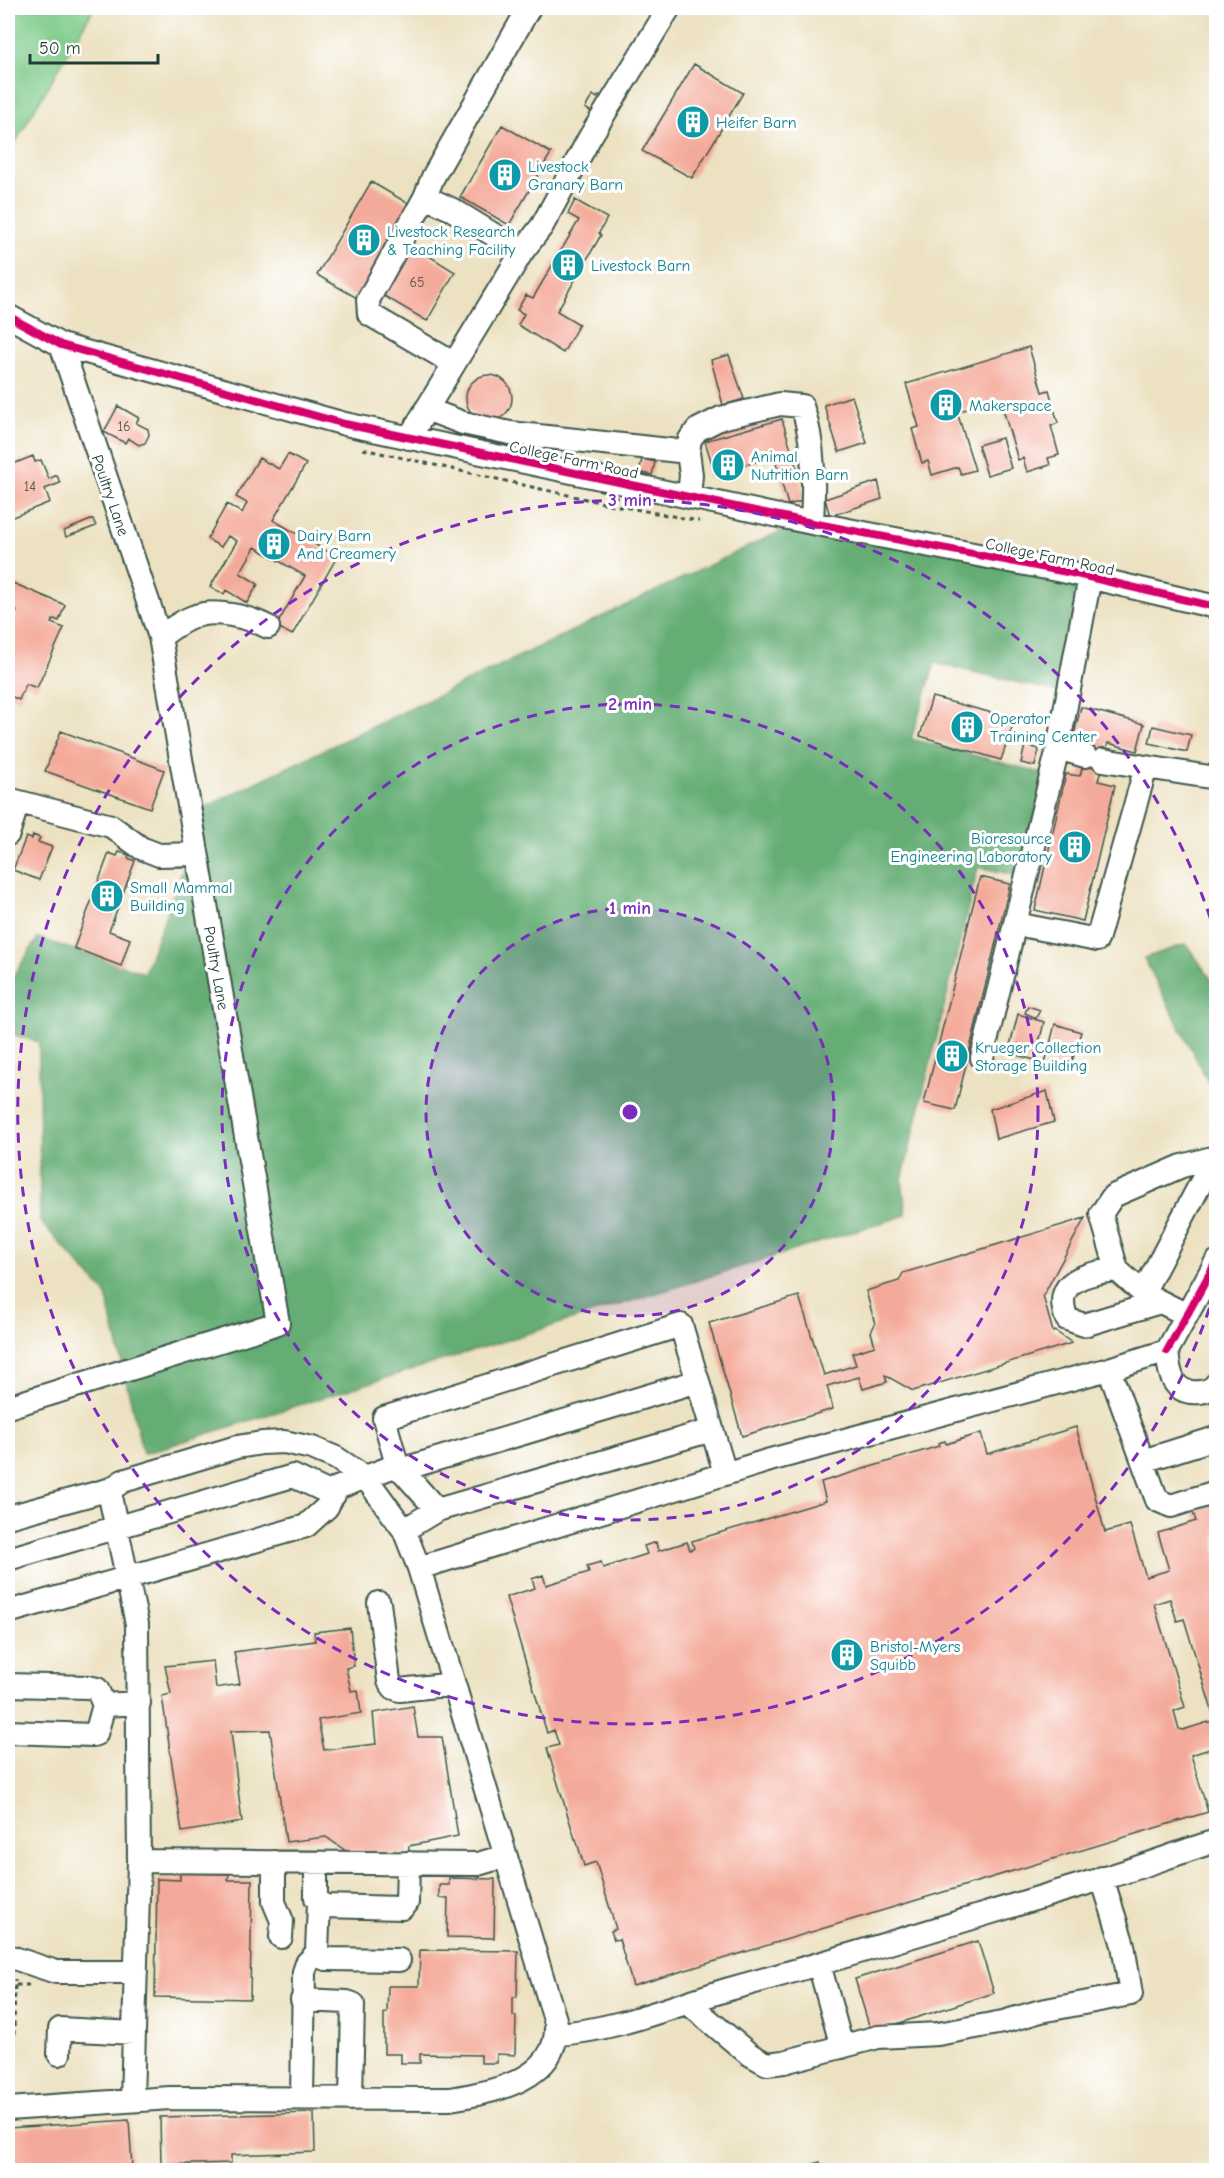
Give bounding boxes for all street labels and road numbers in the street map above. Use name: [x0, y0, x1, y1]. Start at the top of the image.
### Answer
street label: College Farm Road: [508, 438, 640, 482]
street label: Poultry Lane: [88, 452, 132, 538]
street label: College Farm Road: [984, 535, 1116, 579]
street label: Poultry Lane: [200, 925, 232, 1011]

